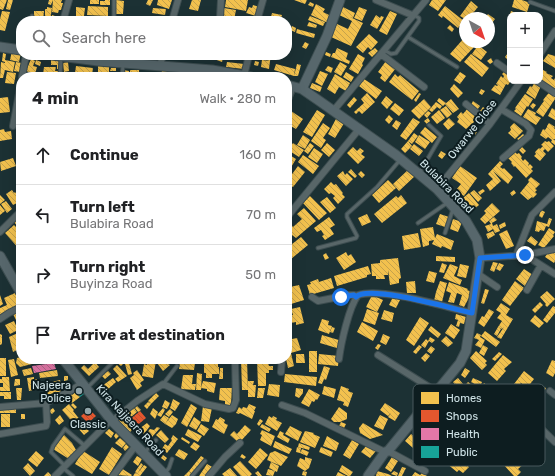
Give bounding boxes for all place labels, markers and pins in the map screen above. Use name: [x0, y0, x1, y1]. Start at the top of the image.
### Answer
place label: Najeera Police: [32, 379, 71, 405]
marker: Najeera Police: [74, 386, 84, 396]
marker: Classic: [83, 406, 93, 416]
place label: Classic: [70, 418, 106, 431]

